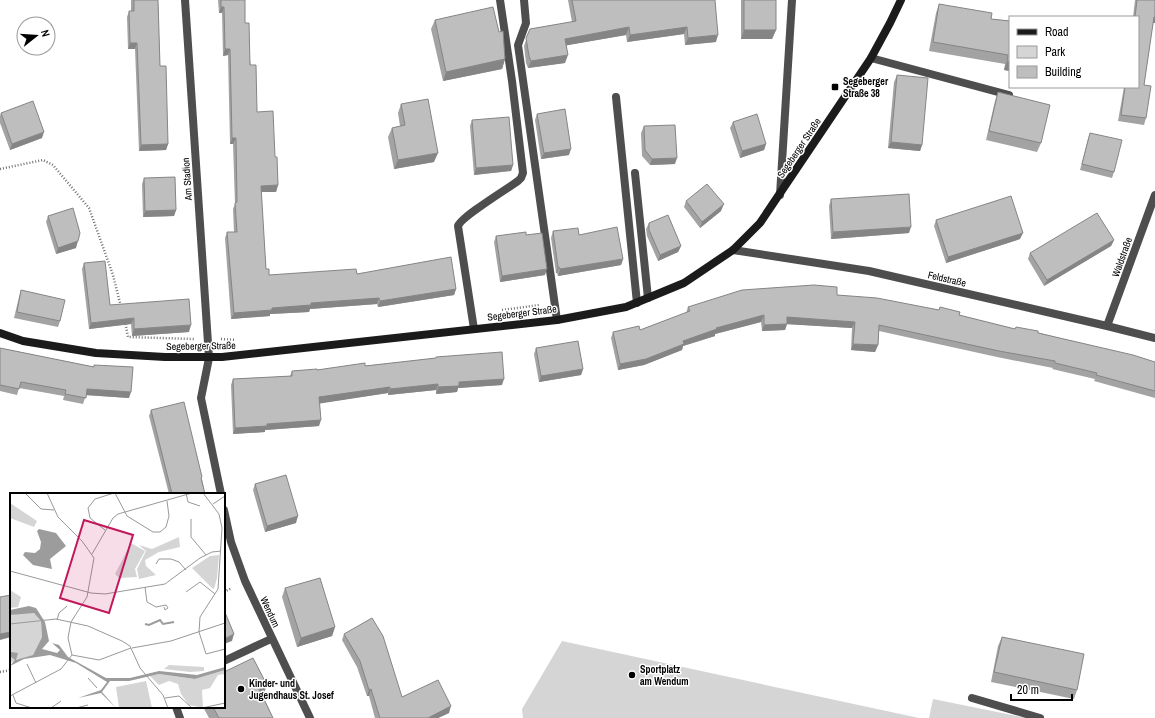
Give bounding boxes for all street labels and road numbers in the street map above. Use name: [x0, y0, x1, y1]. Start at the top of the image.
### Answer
street label: Segeberger Straße: [774, 115, 824, 181]
street label: Am Stadion: [179, 157, 195, 202]
street label: Waldstraße: [1109, 235, 1135, 279]
street label: Feldstraße: [927, 268, 968, 290]
street label: Segeberger Straße: [487, 302, 558, 324]
street label: Segeberger Straße: [166, 339, 236, 353]
street label: Wendum: [257, 594, 283, 630]

